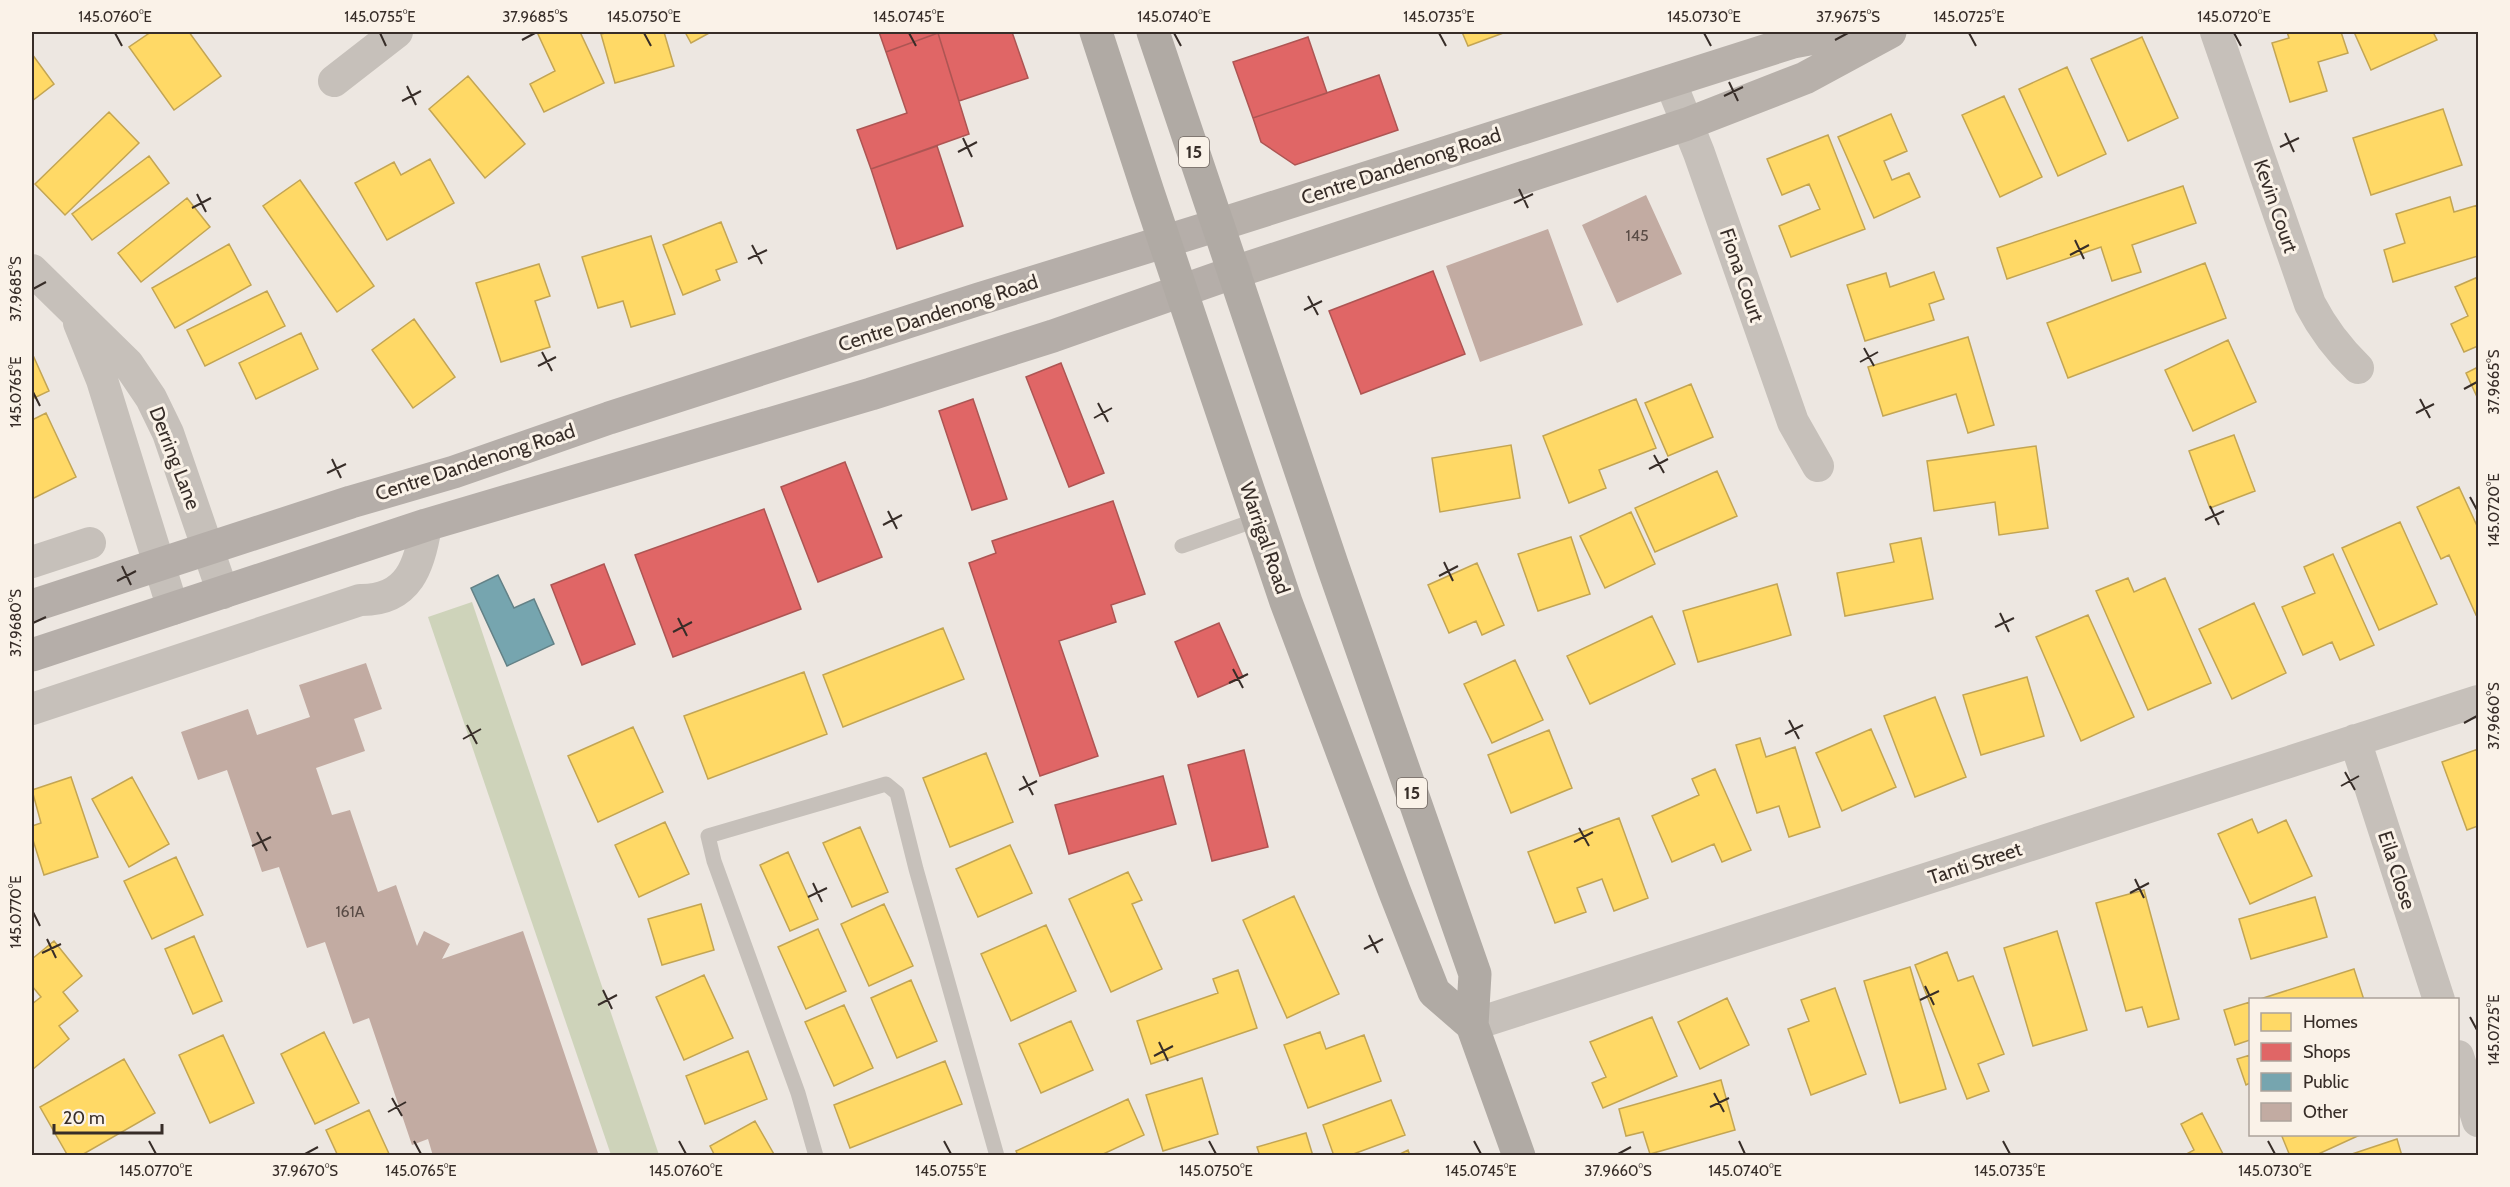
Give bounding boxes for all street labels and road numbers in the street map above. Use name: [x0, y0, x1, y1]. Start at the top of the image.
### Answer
street label: Centre Dandenong Road: [1298, 122, 1504, 210]
road number: 15: [1179, 137, 1209, 167]
street label: Kevin Court: [2249, 156, 2303, 256]
street label: Fiona Court: [1715, 225, 1769, 325]
street label: Centre Dandenong Road: [835, 269, 1041, 357]
street label: Derring Lane: [144, 403, 206, 513]
street label: Centre Dandenong Road: [372, 418, 578, 506]
street label: Warrigal Road: [1235, 479, 1295, 597]
road number: 15: [1397, 778, 1427, 808]
street label: Eila Close: [2373, 828, 2421, 912]
street label: Tanti Street: [1925, 837, 2025, 889]

